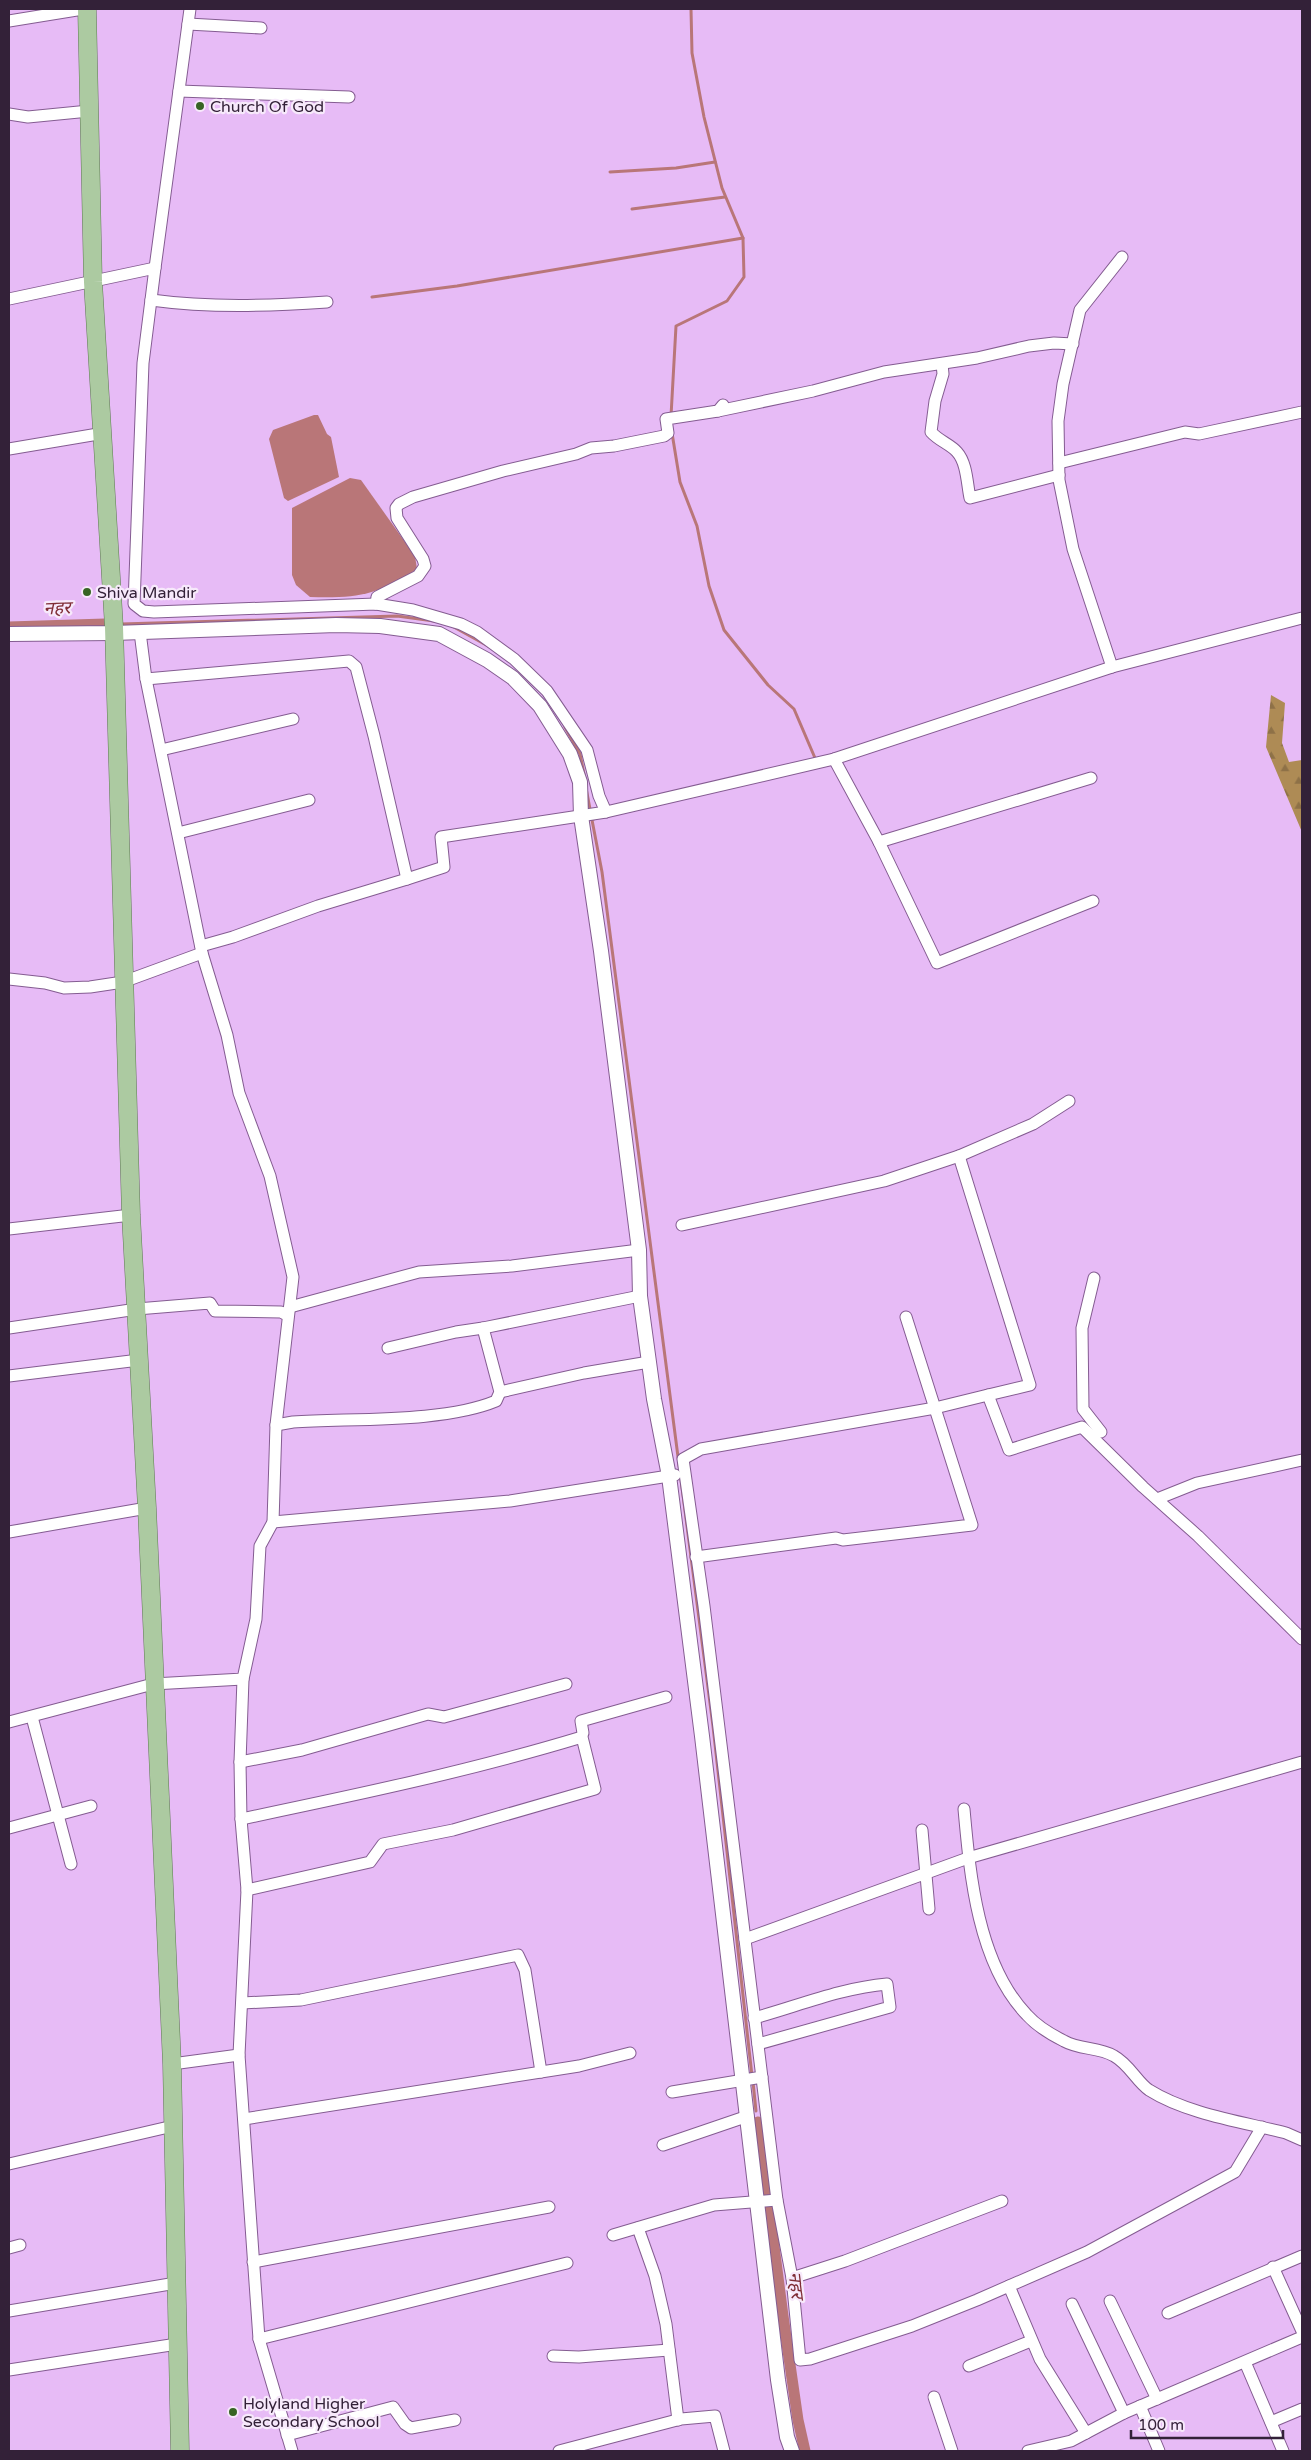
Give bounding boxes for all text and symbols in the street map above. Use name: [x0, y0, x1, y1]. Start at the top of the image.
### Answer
place label: Church Of God: [210, 97, 324, 117]
marker: Church Of God: [194, 100, 206, 112]
place label: Shiva Mandir: [97, 583, 197, 603]
marker: Shiva Mandir: [81, 586, 93, 598]
water label: नहर: [43, 596, 74, 619]
water label: नहर: [783, 2270, 809, 2303]
place label: Holyland Higher Secondary School: [243, 2394, 379, 2432]
marker: Holyland Higher Secondary School: [227, 2406, 239, 2418]
scale bar: [1131, 2408, 1284, 2440]
text: 100 m: [1138, 2416, 1184, 2434]

